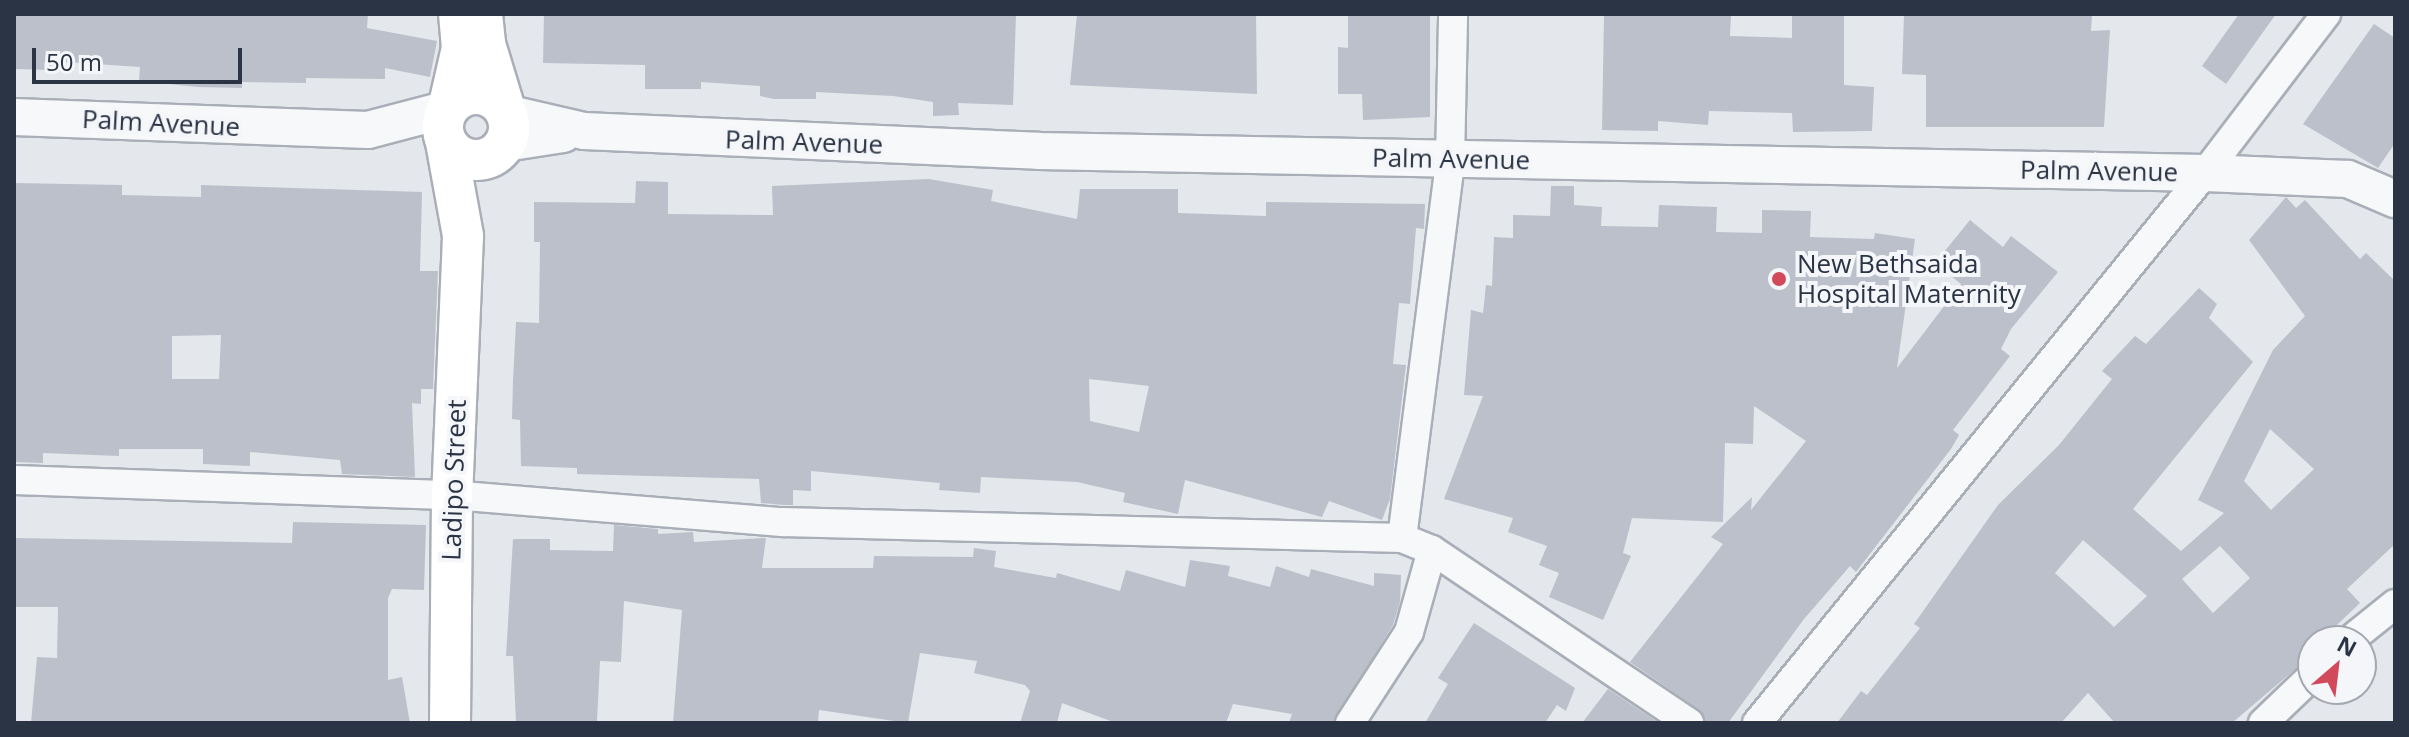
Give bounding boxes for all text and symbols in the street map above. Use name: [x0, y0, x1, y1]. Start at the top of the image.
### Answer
scale bar: [36, 32, 246, 82]
text: 50 m: [46, 45, 102, 78]
street label: Palm Avenue: [81, 103, 241, 143]
street label: Palm Avenue: [725, 124, 883, 160]
street label: Palm Avenue: [1372, 142, 1530, 176]
street label: Palm Avenue: [2020, 154, 2178, 188]
place label: New Bethsaida Hospital Maternity: [1797, 248, 2021, 310]
marker: New Bethsaida Hospital Maternity: [1768, 268, 1790, 290]
street label: Ladipo Street: [436, 399, 472, 561]
north arrow: [2297, 625, 2377, 705]
text: N: [2332, 628, 2362, 663]

